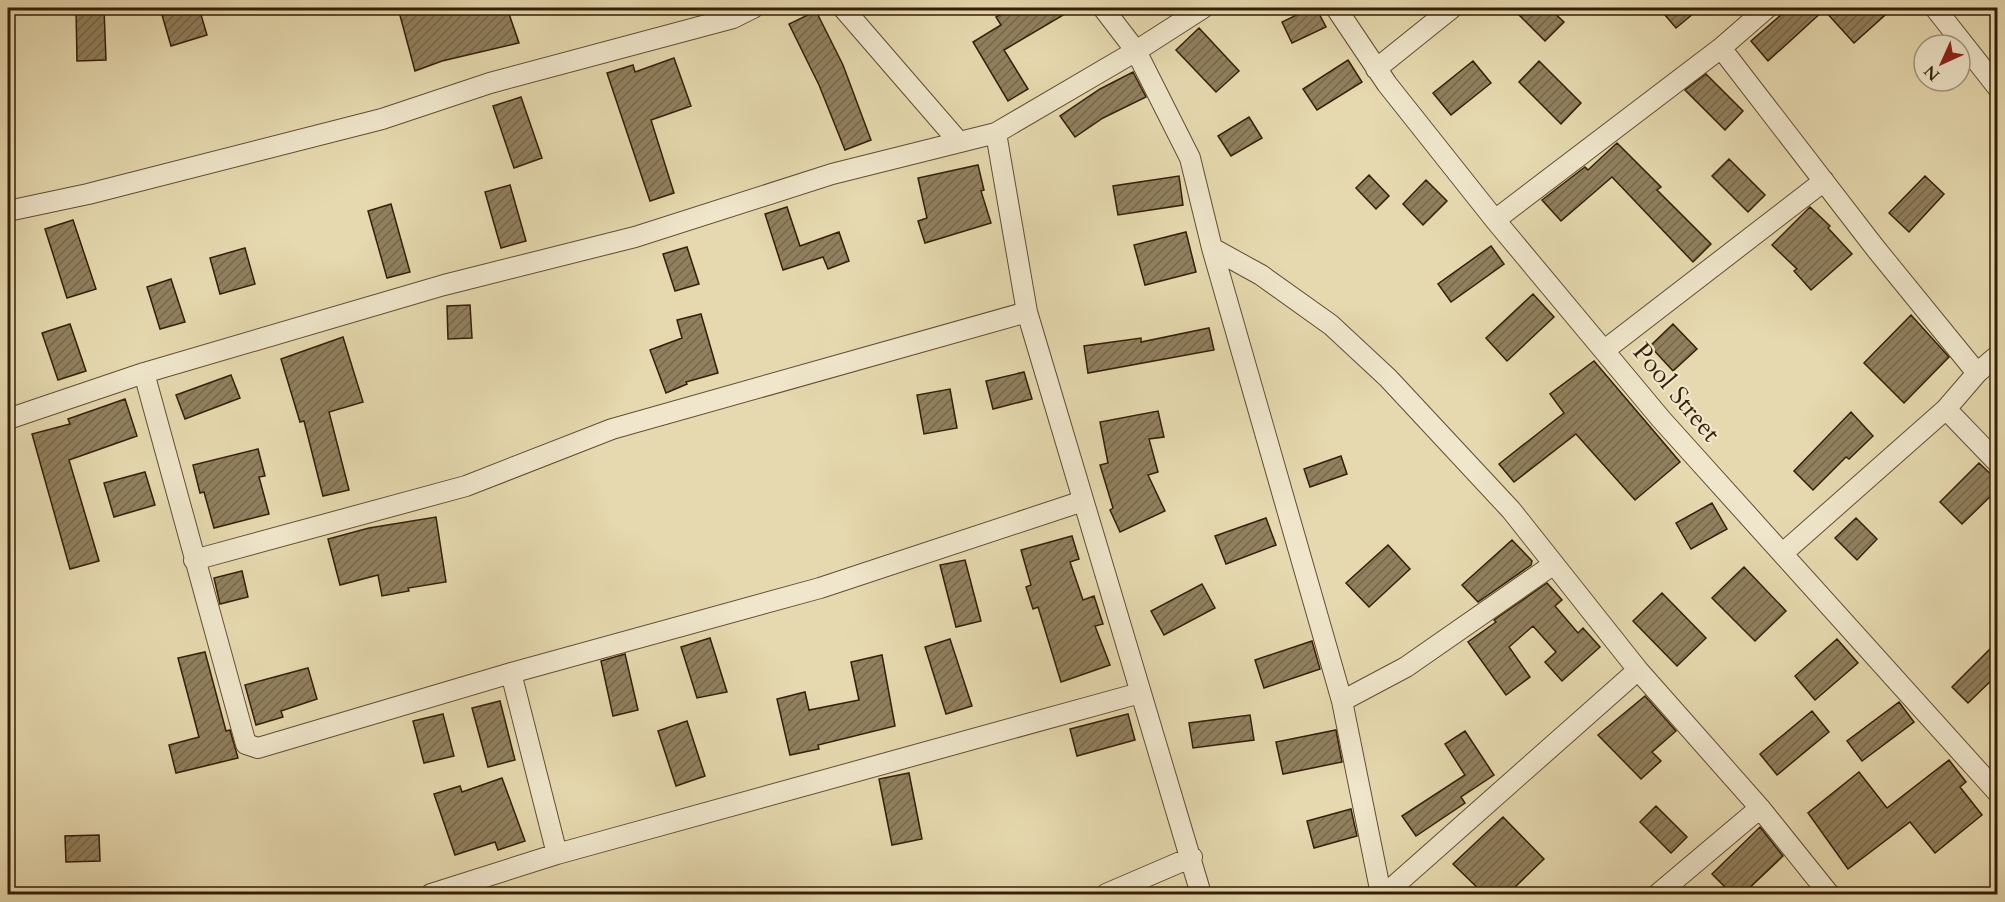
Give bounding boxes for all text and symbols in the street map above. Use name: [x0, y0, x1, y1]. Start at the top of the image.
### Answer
north arrow: [1912, 33, 1972, 93]
text: N: [1919, 60, 1945, 86]
street label: Pool Street: [1625, 335, 1728, 449]

